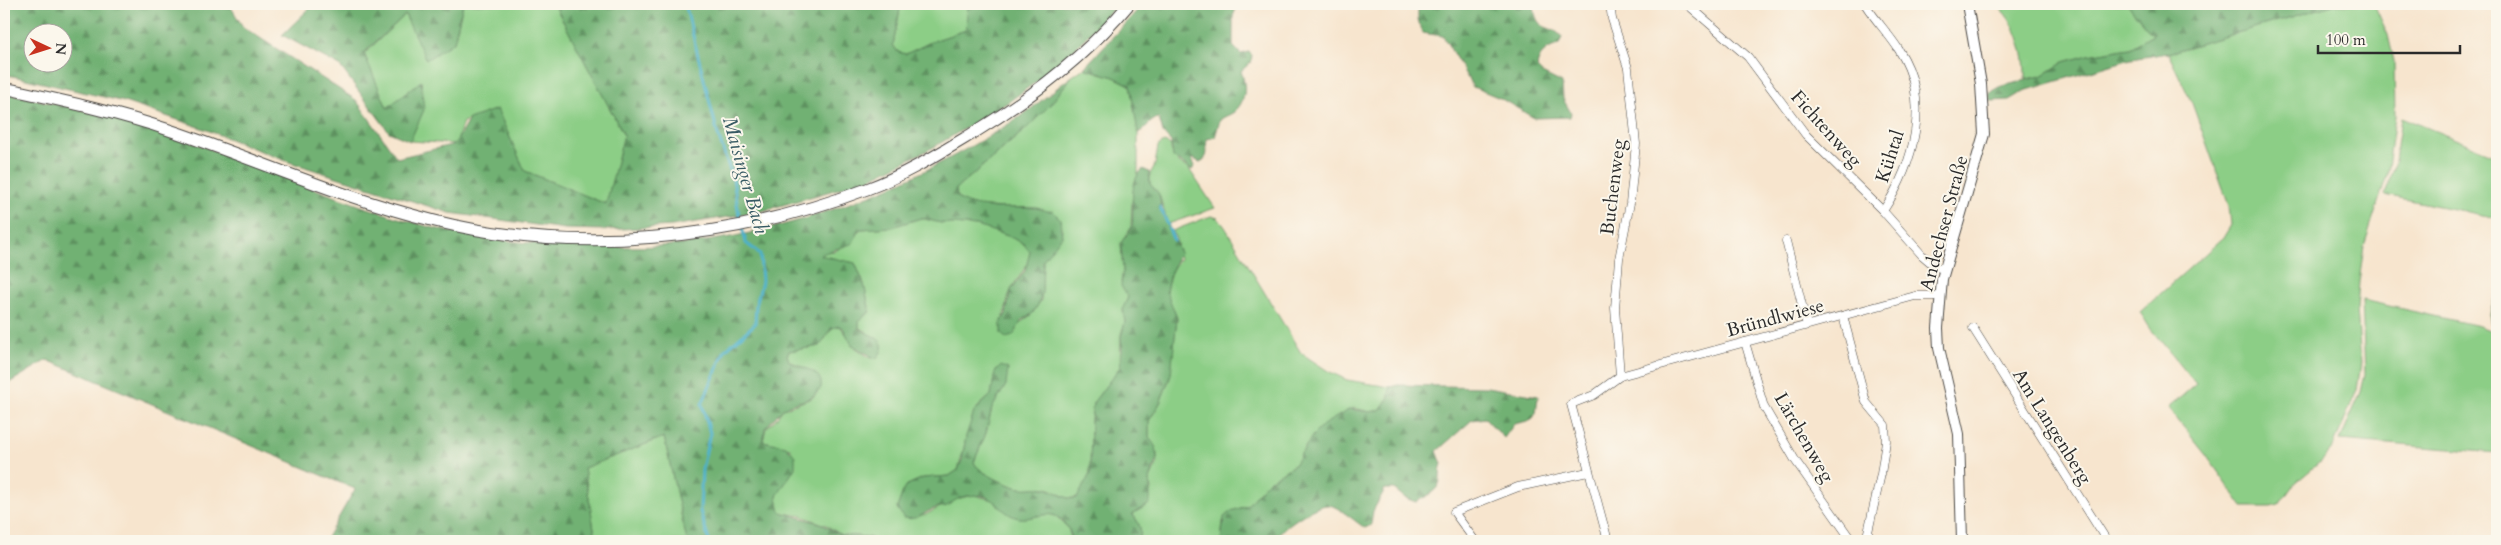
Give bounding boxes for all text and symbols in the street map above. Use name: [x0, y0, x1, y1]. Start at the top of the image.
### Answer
north arrow: [22, 22, 72, 72]
scale bar: [2318, 22, 2461, 54]
text: 100 m: [2326, 30, 2366, 50]
text: N: [51, 42, 70, 56]
street label: Fichtenweg: [1785, 85, 1868, 173]
water label: Maisinger Bach: [716, 113, 775, 237]
street label: Kühtal: [1869, 126, 1911, 186]
street label: Buchenweg: [1594, 137, 1632, 237]
street label: Andechser Straße: [1913, 152, 1975, 294]
street label: Bründlwiese: [1724, 292, 1827, 343]
street label: Am Langenberg: [2006, 364, 2098, 490]
street label: Lärchenweg: [1768, 388, 1841, 488]

